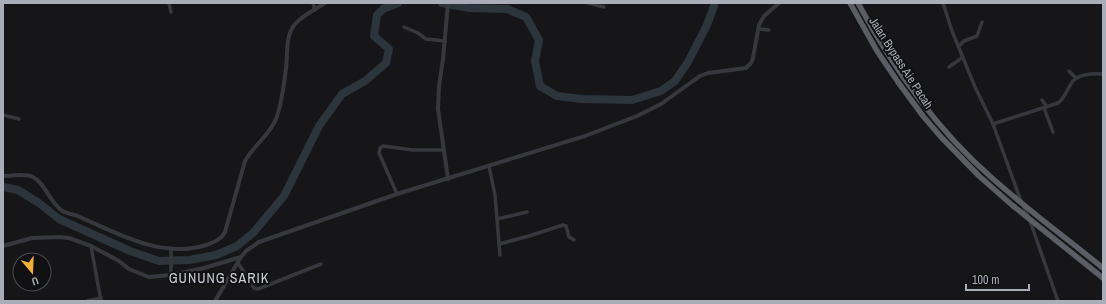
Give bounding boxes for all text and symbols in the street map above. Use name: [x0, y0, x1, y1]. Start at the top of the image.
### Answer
street label: Jalan Bypass Aie Pacah: [865, 14, 937, 112]
north arrow: [12, 252, 52, 292]
scale bar: [966, 266, 1029, 292]
district label: GUNUNG SARIK: [169, 269, 269, 287]
text: 100 m: [972, 272, 999, 288]
text: U: [30, 274, 41, 289]

